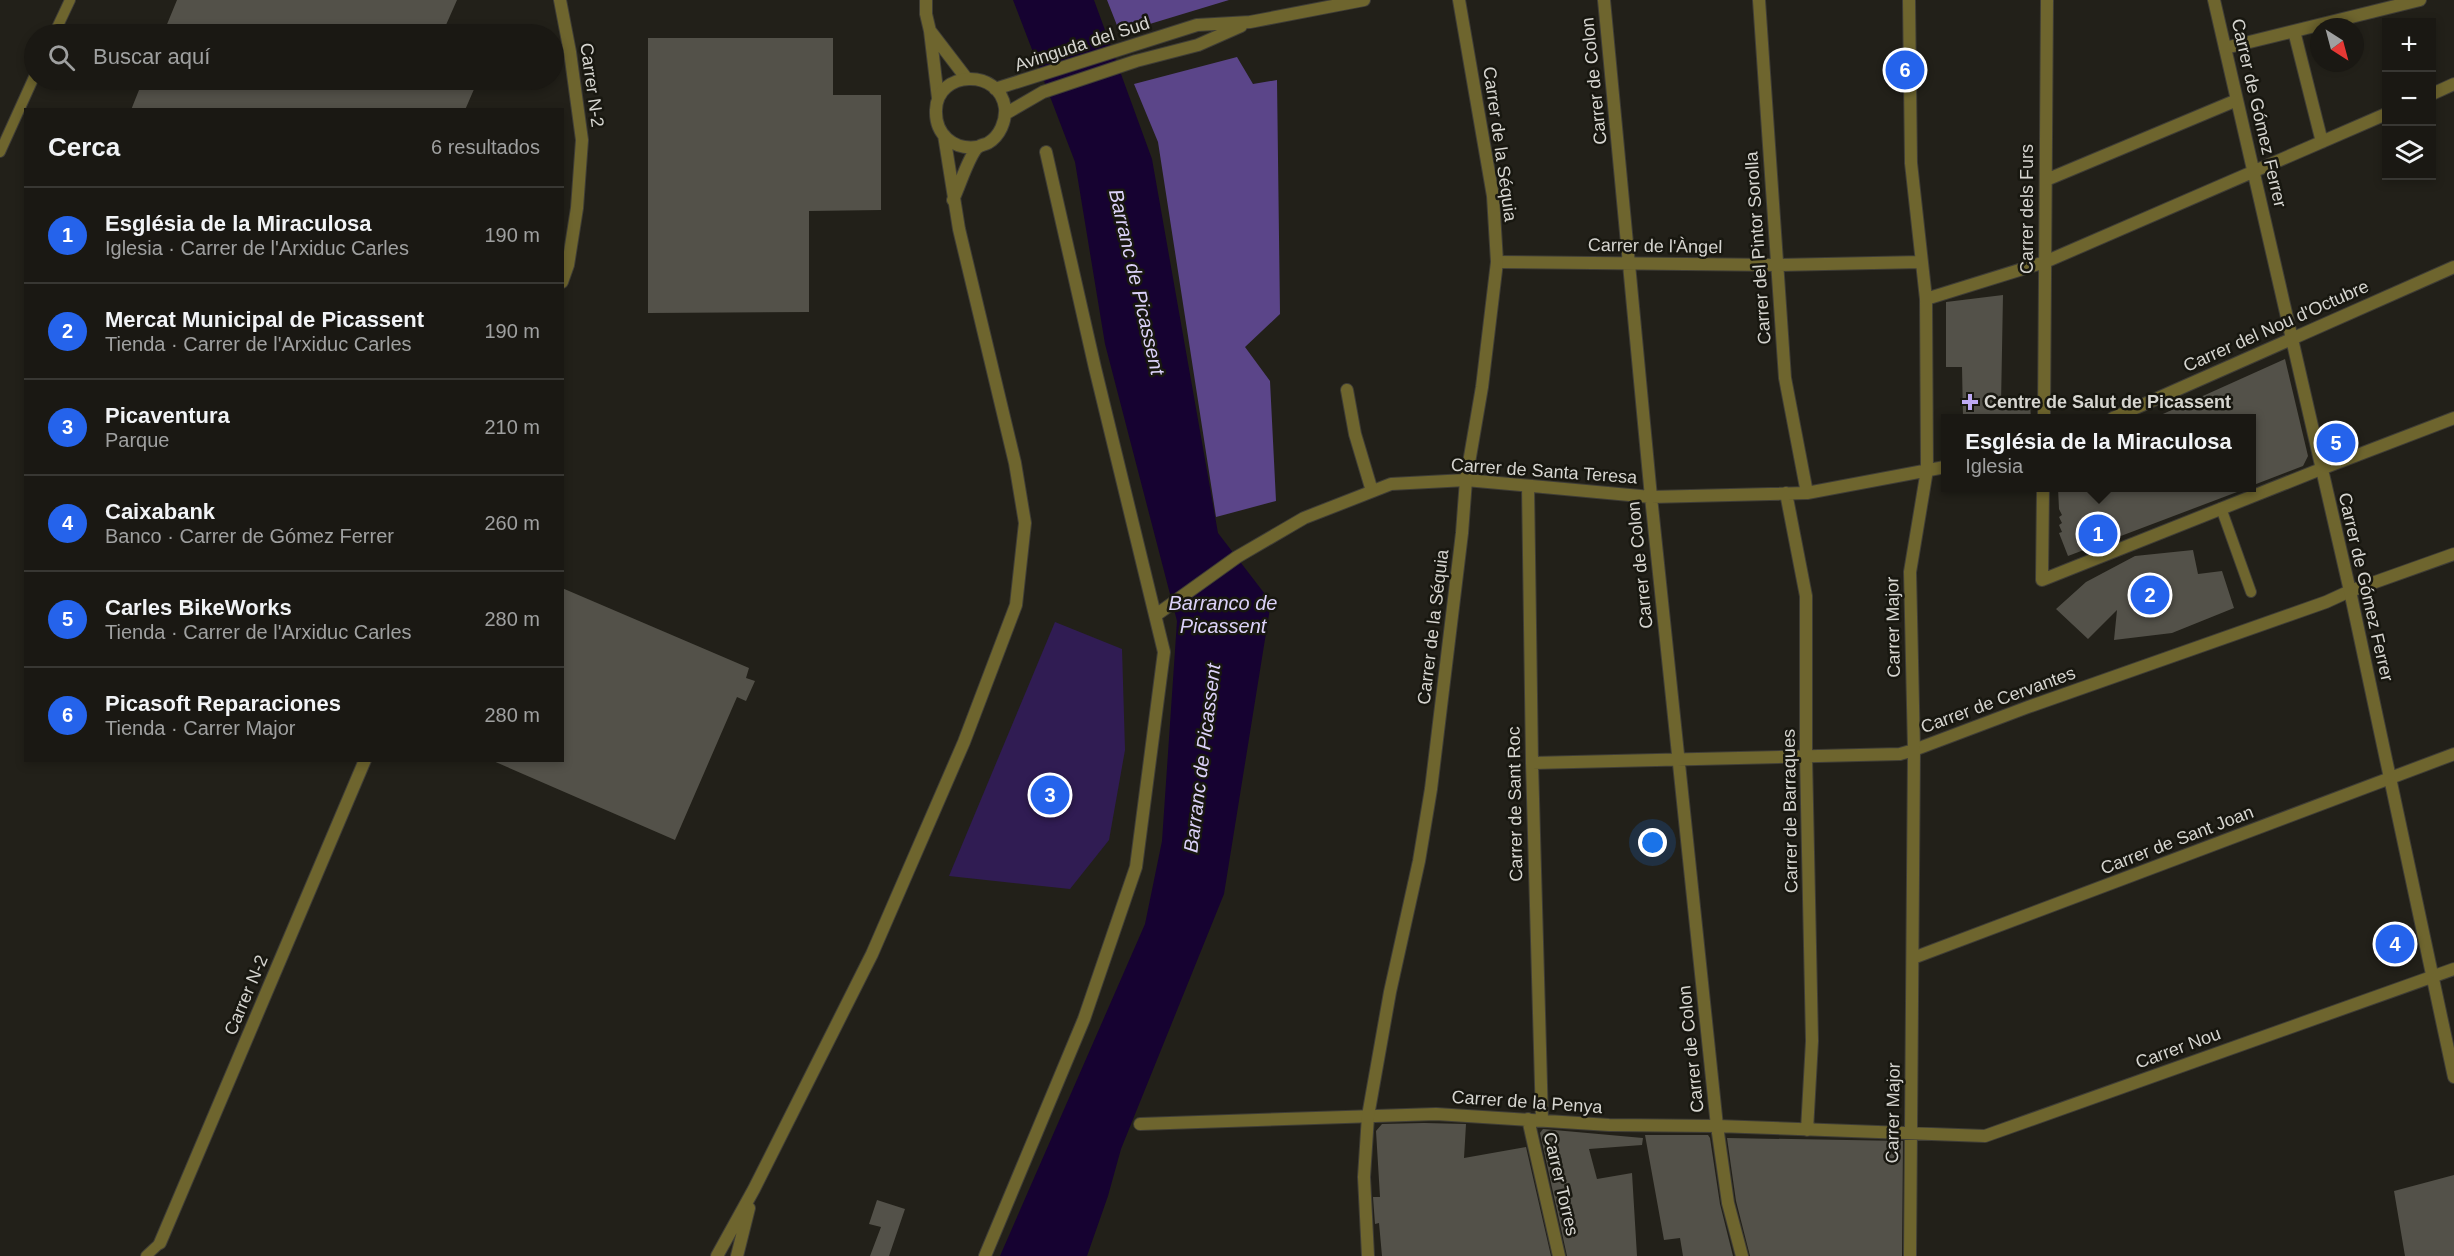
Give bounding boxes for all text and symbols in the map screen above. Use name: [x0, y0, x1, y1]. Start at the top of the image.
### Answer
street label: Avinguda del Sud: [1012, 13, 1152, 75]
street label: Carrer de Colon: [1577, 16, 1611, 146]
street label: Carrer de Gómez Ferrer: [2228, 17, 2290, 209]
north arrow: [2310, 18, 2364, 72]
map controls: [2382, 18, 2436, 180]
button: +: [2382, 18, 2436, 72]
search box: [24, 24, 564, 90]
icon: search: [45, 41, 78, 74]
street label: Carrer N-2: [576, 42, 608, 128]
text: Buscar aquí: [93, 44, 210, 69]
pin: 6: [1886, 48, 1924, 92]
street label: Carrer de la Séquia: [1479, 65, 1521, 224]
button: −: [2382, 72, 2436, 126]
button: layers: [2382, 126, 2436, 180]
text: Cerca: [48, 132, 120, 162]
text: 6 resultados: [431, 136, 540, 158]
street label: Carrer dels Furs: [2017, 144, 2037, 274]
street label: Carrer del Pintor Sorolla: [1741, 150, 1775, 345]
water label: Barranc de Picassent: [1105, 187, 1169, 378]
text: Església de la Miraculosa: [105, 211, 372, 236]
text: 1: [62, 224, 73, 246]
text: 190 m: [484, 224, 540, 246]
street label: Carrer de l'Àngel: [1588, 235, 1722, 257]
text: Iglesia · Carrer de l'Arxiduc Carles: [105, 237, 409, 259]
street label: Carrer del Nou d'Octubre: [2180, 276, 2372, 376]
text: Mercat Municipal de Picassent: [105, 307, 424, 332]
text: 2: [62, 320, 73, 342]
text: 190 m: [484, 320, 540, 342]
text: Tienda · Carrer de l'Arxiduc Carles: [105, 333, 412, 355]
place label: Centre de Salut de Picassent: [1984, 392, 2231, 412]
marker: Centre de Salut de Picassent: [1961, 393, 1979, 411]
text: Picaventura: [105, 403, 230, 428]
popup: [1941, 414, 2256, 492]
text: 3: [62, 416, 73, 438]
text: 210 m: [484, 416, 540, 438]
pin: 5: [2316, 420, 2356, 466]
text: Parque: [105, 429, 170, 451]
text: Església de la Miraculosa: [1965, 429, 2232, 454]
street label: Carrer de Santa Teresa: [1450, 455, 1639, 488]
text: Iglesia: [1965, 455, 2023, 477]
street label: Carrer de Gómez Ferrer: [2335, 491, 2397, 683]
text: Caixabank: [105, 499, 215, 524]
street label: Carrer de Colon: [1623, 500, 1657, 630]
text: 4: [62, 512, 73, 534]
text: 260 m: [484, 512, 540, 534]
pin: 1: [2078, 512, 2118, 556]
text: Banco · Carrer de Gómez Ferrer: [105, 525, 394, 547]
street label: Carrer de la Séquia: [1414, 547, 1453, 706]
pin: 2: [2130, 572, 2170, 618]
street label: Carrer Major: [1882, 576, 1904, 678]
water label: Barranco de Picassent: [1169, 592, 1277, 637]
text: Carles BikeWorks: [105, 595, 292, 620]
text: 5: [62, 608, 73, 630]
text: 280 m: [484, 608, 540, 630]
text: Tienda · Carrer de l'Arxiduc Carles: [105, 621, 412, 643]
water label: Barranc de Picassent: [1179, 661, 1225, 854]
street label: Carrer de Cervantes: [1918, 663, 2078, 737]
text: Picasoft Reparaciones: [105, 691, 341, 716]
text: 6: [62, 704, 73, 726]
text: 280 m: [484, 704, 540, 726]
text: Tienda · Carrer Major: [105, 717, 295, 739]
street label: Carrer de Sant Roc: [1504, 726, 1526, 882]
street label: Carrer de Barraques: [1779, 729, 1801, 893]
pin: 3: [1030, 772, 1070, 818]
street label: Carrer de Sant Joan: [2098, 802, 2256, 878]
your location: [1638, 828, 1667, 857]
pin: 4: [2376, 922, 2414, 966]
street label: Carrer N-2: [220, 952, 272, 1038]
street label: Carrer de Colon: [1674, 984, 1708, 1114]
street label: Carrer Nou: [2133, 1023, 2223, 1073]
street label: Carrer Major: [1882, 1062, 1904, 1164]
street label: Carrer de la Penya: [1451, 1087, 1604, 1117]
street label: Carrer Torres: [1539, 1130, 1583, 1238]

